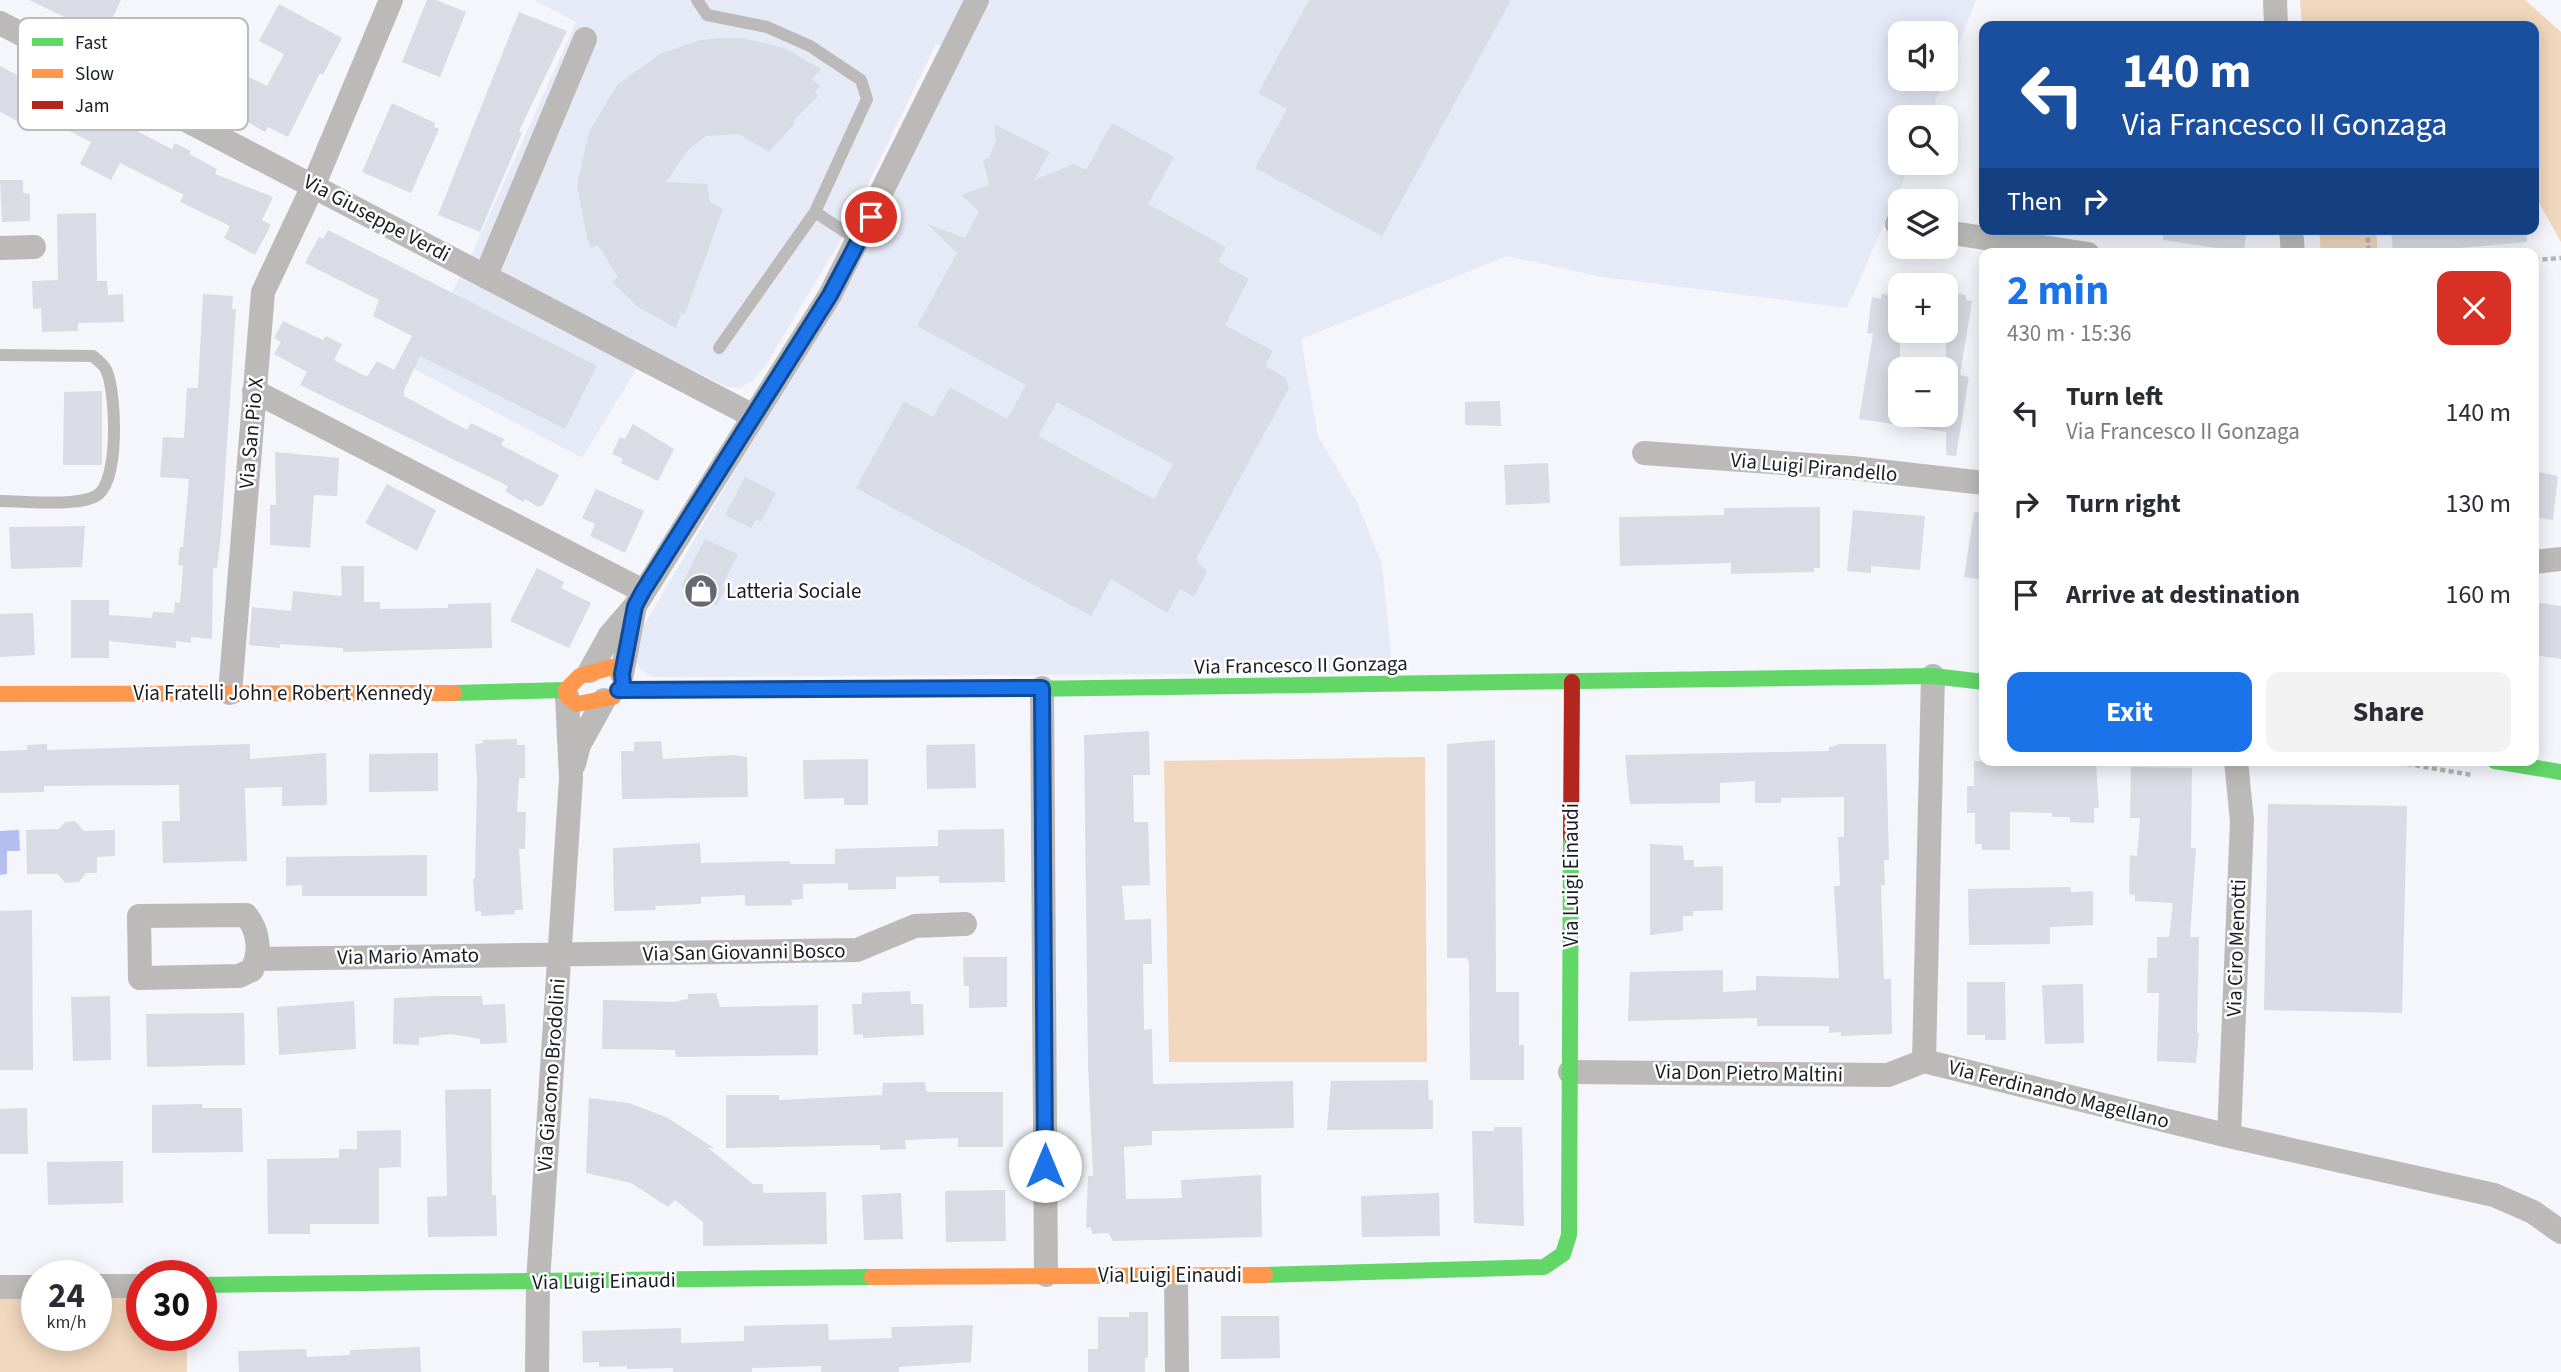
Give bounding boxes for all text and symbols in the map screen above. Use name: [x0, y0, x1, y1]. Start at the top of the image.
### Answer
legend: [18, 18, 248, 130]
map controls: [1888, 21, 1958, 427]
button: sound: [1888, 21, 1958, 91]
text: Fast: [75, 30, 108, 57]
text: 140 m: [2122, 37, 2251, 107]
icon: left: [2007, 49, 2098, 140]
text: Slow: [75, 61, 114, 88]
text: Jam: [75, 93, 109, 120]
text: Via Francesco II Gonzaga: [2122, 102, 2447, 148]
button: search: [1888, 105, 1958, 175]
street label: Via Giuseppe Verdi: [298, 167, 456, 269]
icon: right: [2076, 182, 2114, 220]
text: Then: [2007, 183, 2062, 220]
pin: [841, 187, 901, 247]
button: layers: [1888, 189, 1958, 259]
icon: arrive: [852, 198, 890, 236]
text: 2 min: [2007, 261, 2109, 321]
button: close: [2437, 271, 2511, 345]
button: +: [1888, 273, 1958, 343]
text: 430 m · 15:36: [2007, 317, 2131, 350]
button: −: [1888, 357, 1958, 427]
street label: Via San Pio X: [231, 376, 271, 490]
text: Turn left: [2066, 378, 2163, 415]
icon: left: [2007, 394, 2045, 432]
text: 140 m: [2445, 394, 2511, 431]
text: Via Francesco II Gonzaga: [2066, 415, 2300, 448]
street label: Via Luigi Pirandello: [1729, 445, 1899, 489]
icon: right: [2007, 485, 2045, 523]
text: Turn right: [2066, 485, 2181, 522]
text: 130 m: [2445, 485, 2511, 522]
shop icon: Latteria Sociale: [682, 572, 720, 610]
place label: Latteria Sociale: [726, 576, 861, 606]
icon: arrive: [2007, 576, 2045, 614]
text: Arrive at destination: [2066, 576, 2300, 613]
text: 160 m: [2445, 576, 2511, 613]
street label: Via Francesco II Gonzaga: [1194, 648, 1408, 682]
button: Exit: [2007, 672, 2252, 752]
button: Share: [2266, 672, 2511, 752]
street label: Via Fratelli John e Robert Kennedy: [133, 678, 433, 708]
street label: Via Luigi Einaudi: [1556, 803, 1586, 947]
street label: Via Ciro Menotti: [2219, 879, 2253, 1017]
street label: Via San Giovanni Bosco: [642, 935, 846, 969]
street label: Via Mario Amato: [337, 940, 479, 972]
street label: Via Giacomo Brodolini: [529, 977, 573, 1173]
street label: Via Ferdinando Magellano: [1945, 1052, 2173, 1136]
street label: Via Don Pietro Maltini: [1655, 1056, 1843, 1090]
position arrow: [1008, 1129, 1082, 1203]
speed limit sign: 30: [126, 1260, 217, 1351]
street label: Via Luigi Einaudi: [1098, 1260, 1242, 1290]
street label: Via Luigi Einaudi: [532, 1265, 676, 1297]
text: 24: [48, 1271, 85, 1321]
text: km/h: [47, 1310, 86, 1335]

